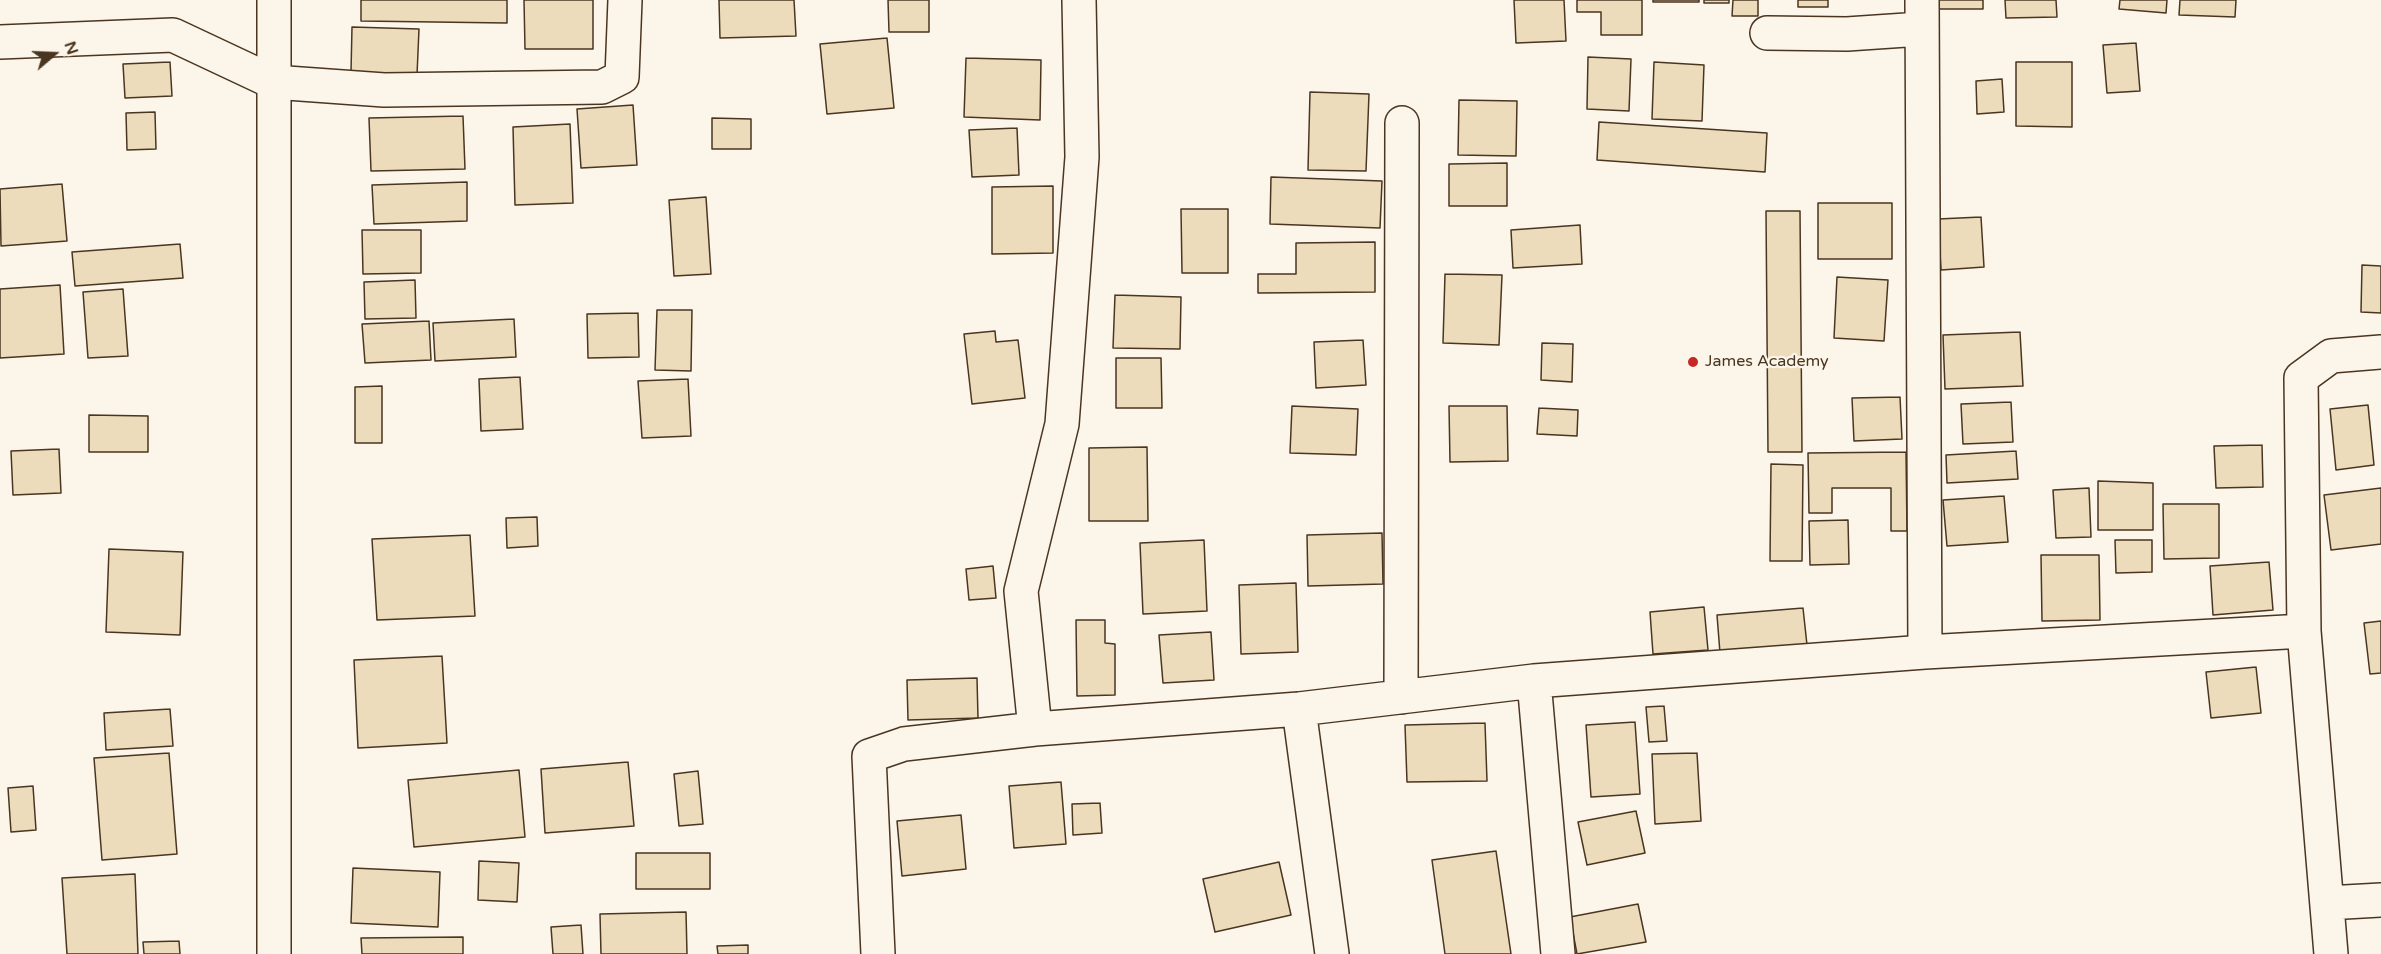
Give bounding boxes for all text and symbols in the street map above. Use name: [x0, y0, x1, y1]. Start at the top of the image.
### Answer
north arrow: [24, 24, 84, 84]
text: N: [59, 39, 83, 57]
place label: James Academy: [1705, 352, 1829, 372]
marker: James Academy: [1686, 355, 1700, 369]

